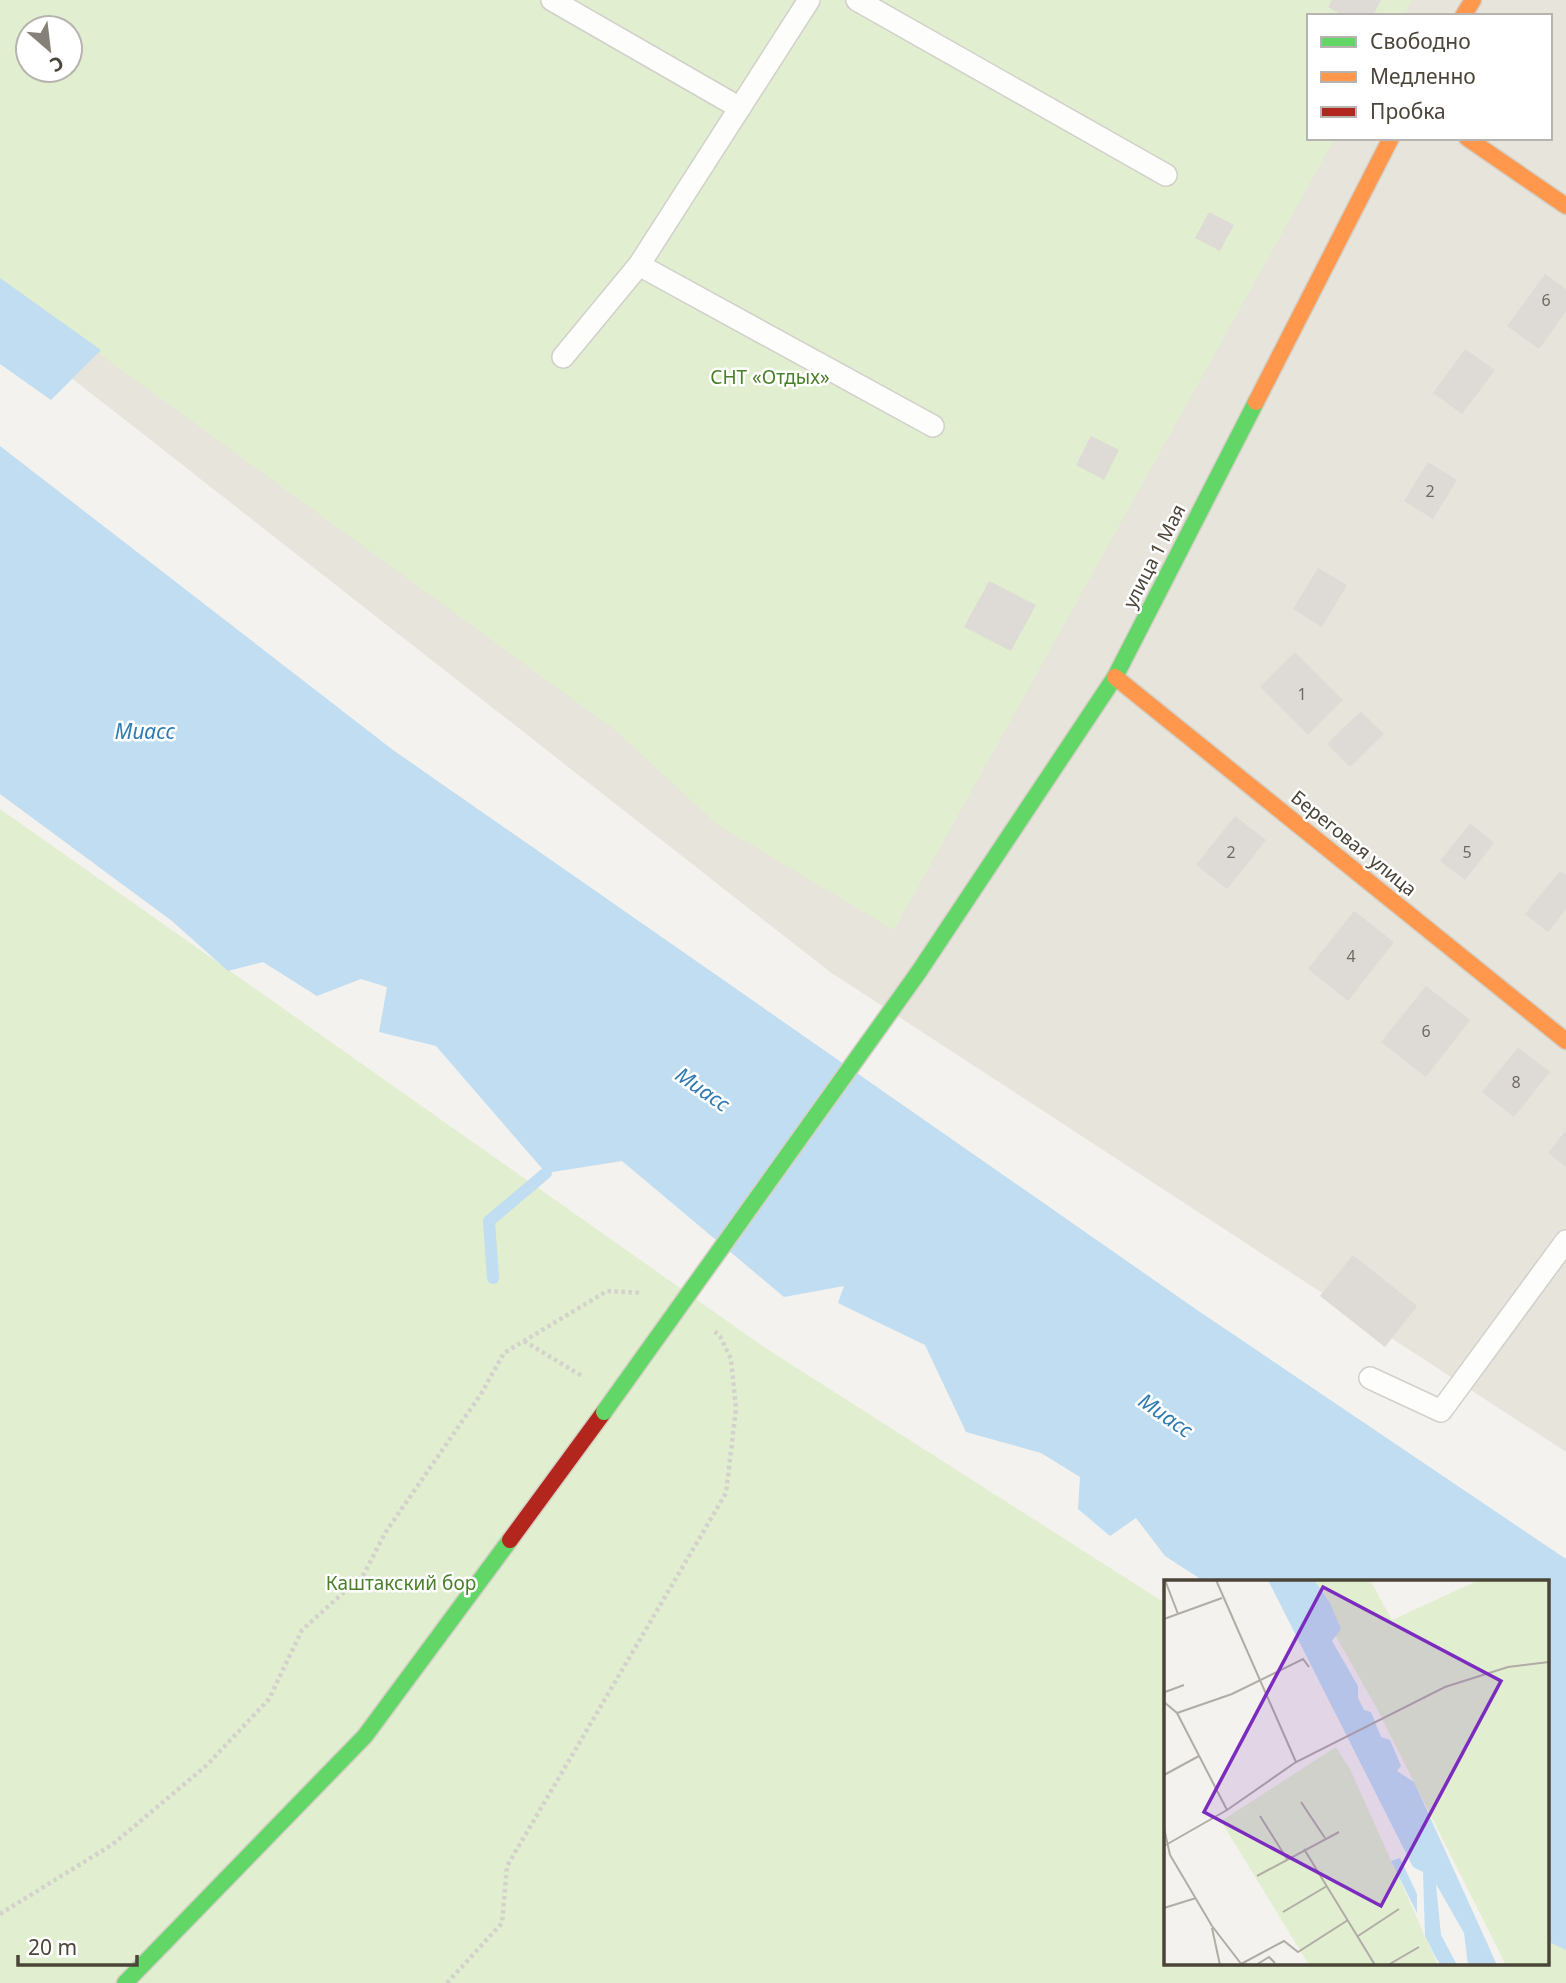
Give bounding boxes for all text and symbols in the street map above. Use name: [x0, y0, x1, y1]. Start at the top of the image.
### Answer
north arrow: [14, 14, 84, 84]
legend: [1307, 14, 1552, 140]
text: Свободно: [1370, 27, 1471, 55]
text: С: [45, 50, 68, 78]
text: Медленно: [1370, 62, 1476, 90]
text: Пробка: [1370, 97, 1446, 125]
house number: 6: [1541, 289, 1551, 311]
park label: СНТ «Отдых»: [710, 364, 830, 390]
house number: 2: [1425, 480, 1435, 502]
street label: улица 1 Мая: [1117, 500, 1191, 612]
house number: 1: [1297, 683, 1307, 705]
water label: Миасс: [115, 717, 176, 745]
street label: Береговая улица: [1286, 784, 1422, 902]
house number: 2: [1226, 841, 1236, 863]
house number: 5: [1462, 841, 1472, 863]
house number: 4: [1346, 945, 1356, 967]
house number: 6: [1421, 1020, 1431, 1042]
water label: Миасс: [670, 1060, 736, 1118]
house number: 8: [1511, 1071, 1521, 1093]
water label: Миасс: [1133, 1386, 1199, 1444]
park label: Каштакский бор: [326, 1570, 476, 1596]
inset map: [1164, 1580, 1548, 1966]
scale bar: [18, 1924, 136, 1968]
text: 20 m: [28, 1933, 77, 1961]

